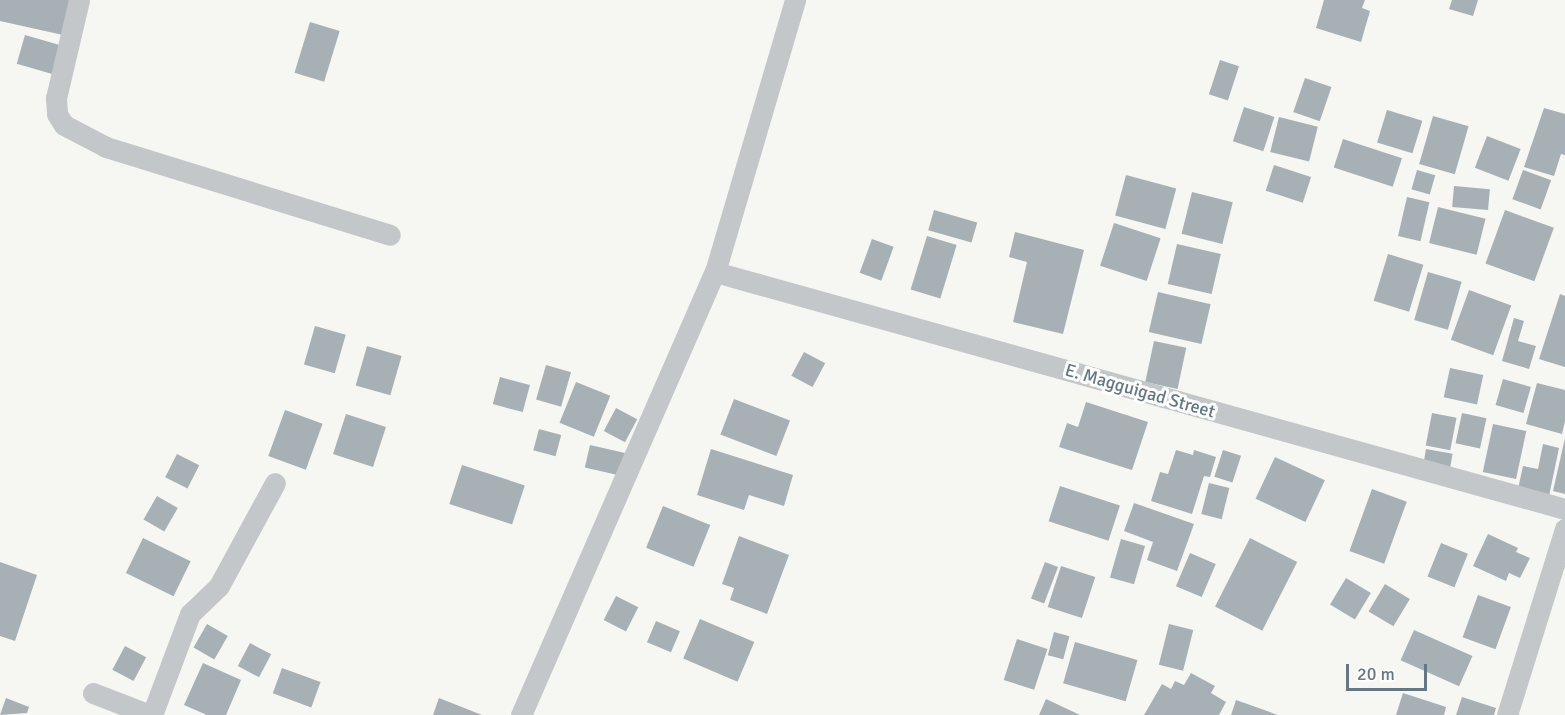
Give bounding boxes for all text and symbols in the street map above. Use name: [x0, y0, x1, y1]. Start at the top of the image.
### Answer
street label: E. Magguigad Street: [1062, 359, 1218, 423]
scale bar: [1349, 652, 1430, 690]
text: 20 m: [1357, 663, 1395, 685]

